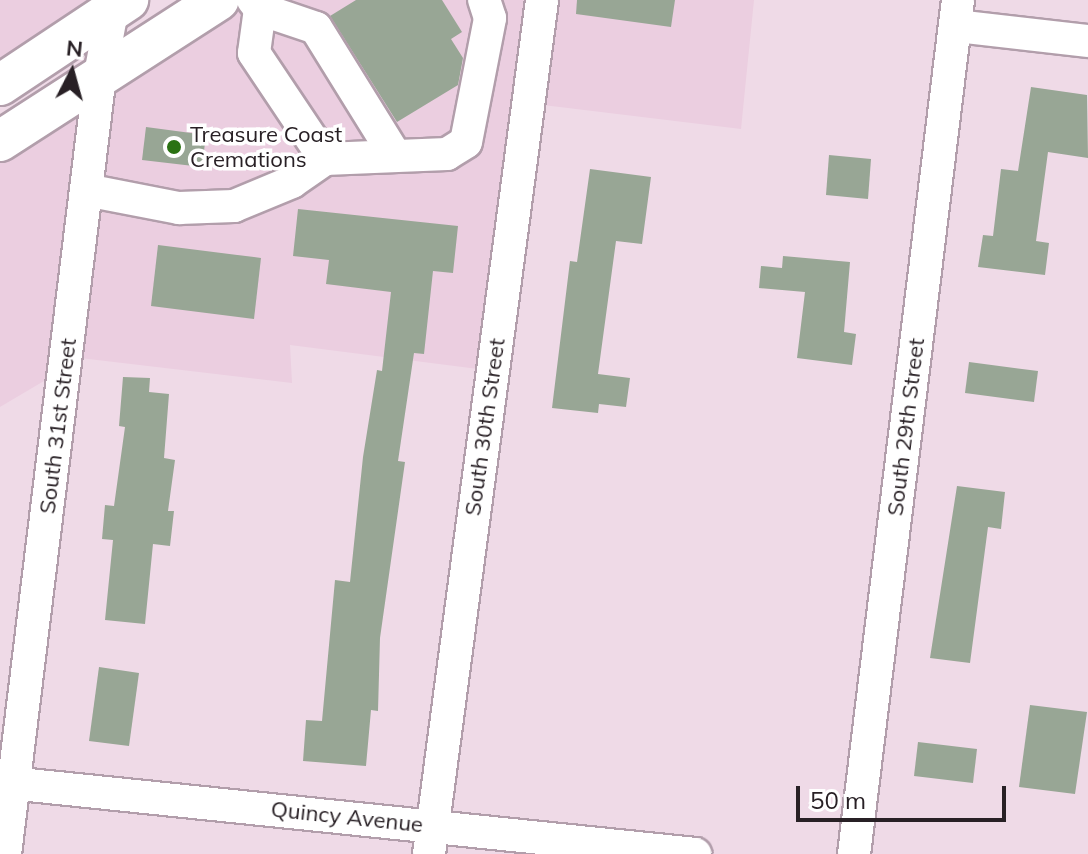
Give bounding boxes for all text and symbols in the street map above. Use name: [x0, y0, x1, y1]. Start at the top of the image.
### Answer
north arrow: [32, 32, 112, 112]
text: N: [65, 33, 84, 63]
place label: Treasure Coast Cremations: [190, 121, 342, 172]
marker: Treasure Coast Cremations: [165, 138, 183, 156]
street label: South 31st Street: [34, 337, 82, 515]
street label: South 30th Street: [459, 337, 511, 517]
street label: South 29th Street: [882, 337, 930, 517]
scale bar: [800, 770, 1010, 820]
text: 50 m: [810, 785, 866, 815]
street label: Quincy Avenue: [270, 796, 424, 838]

